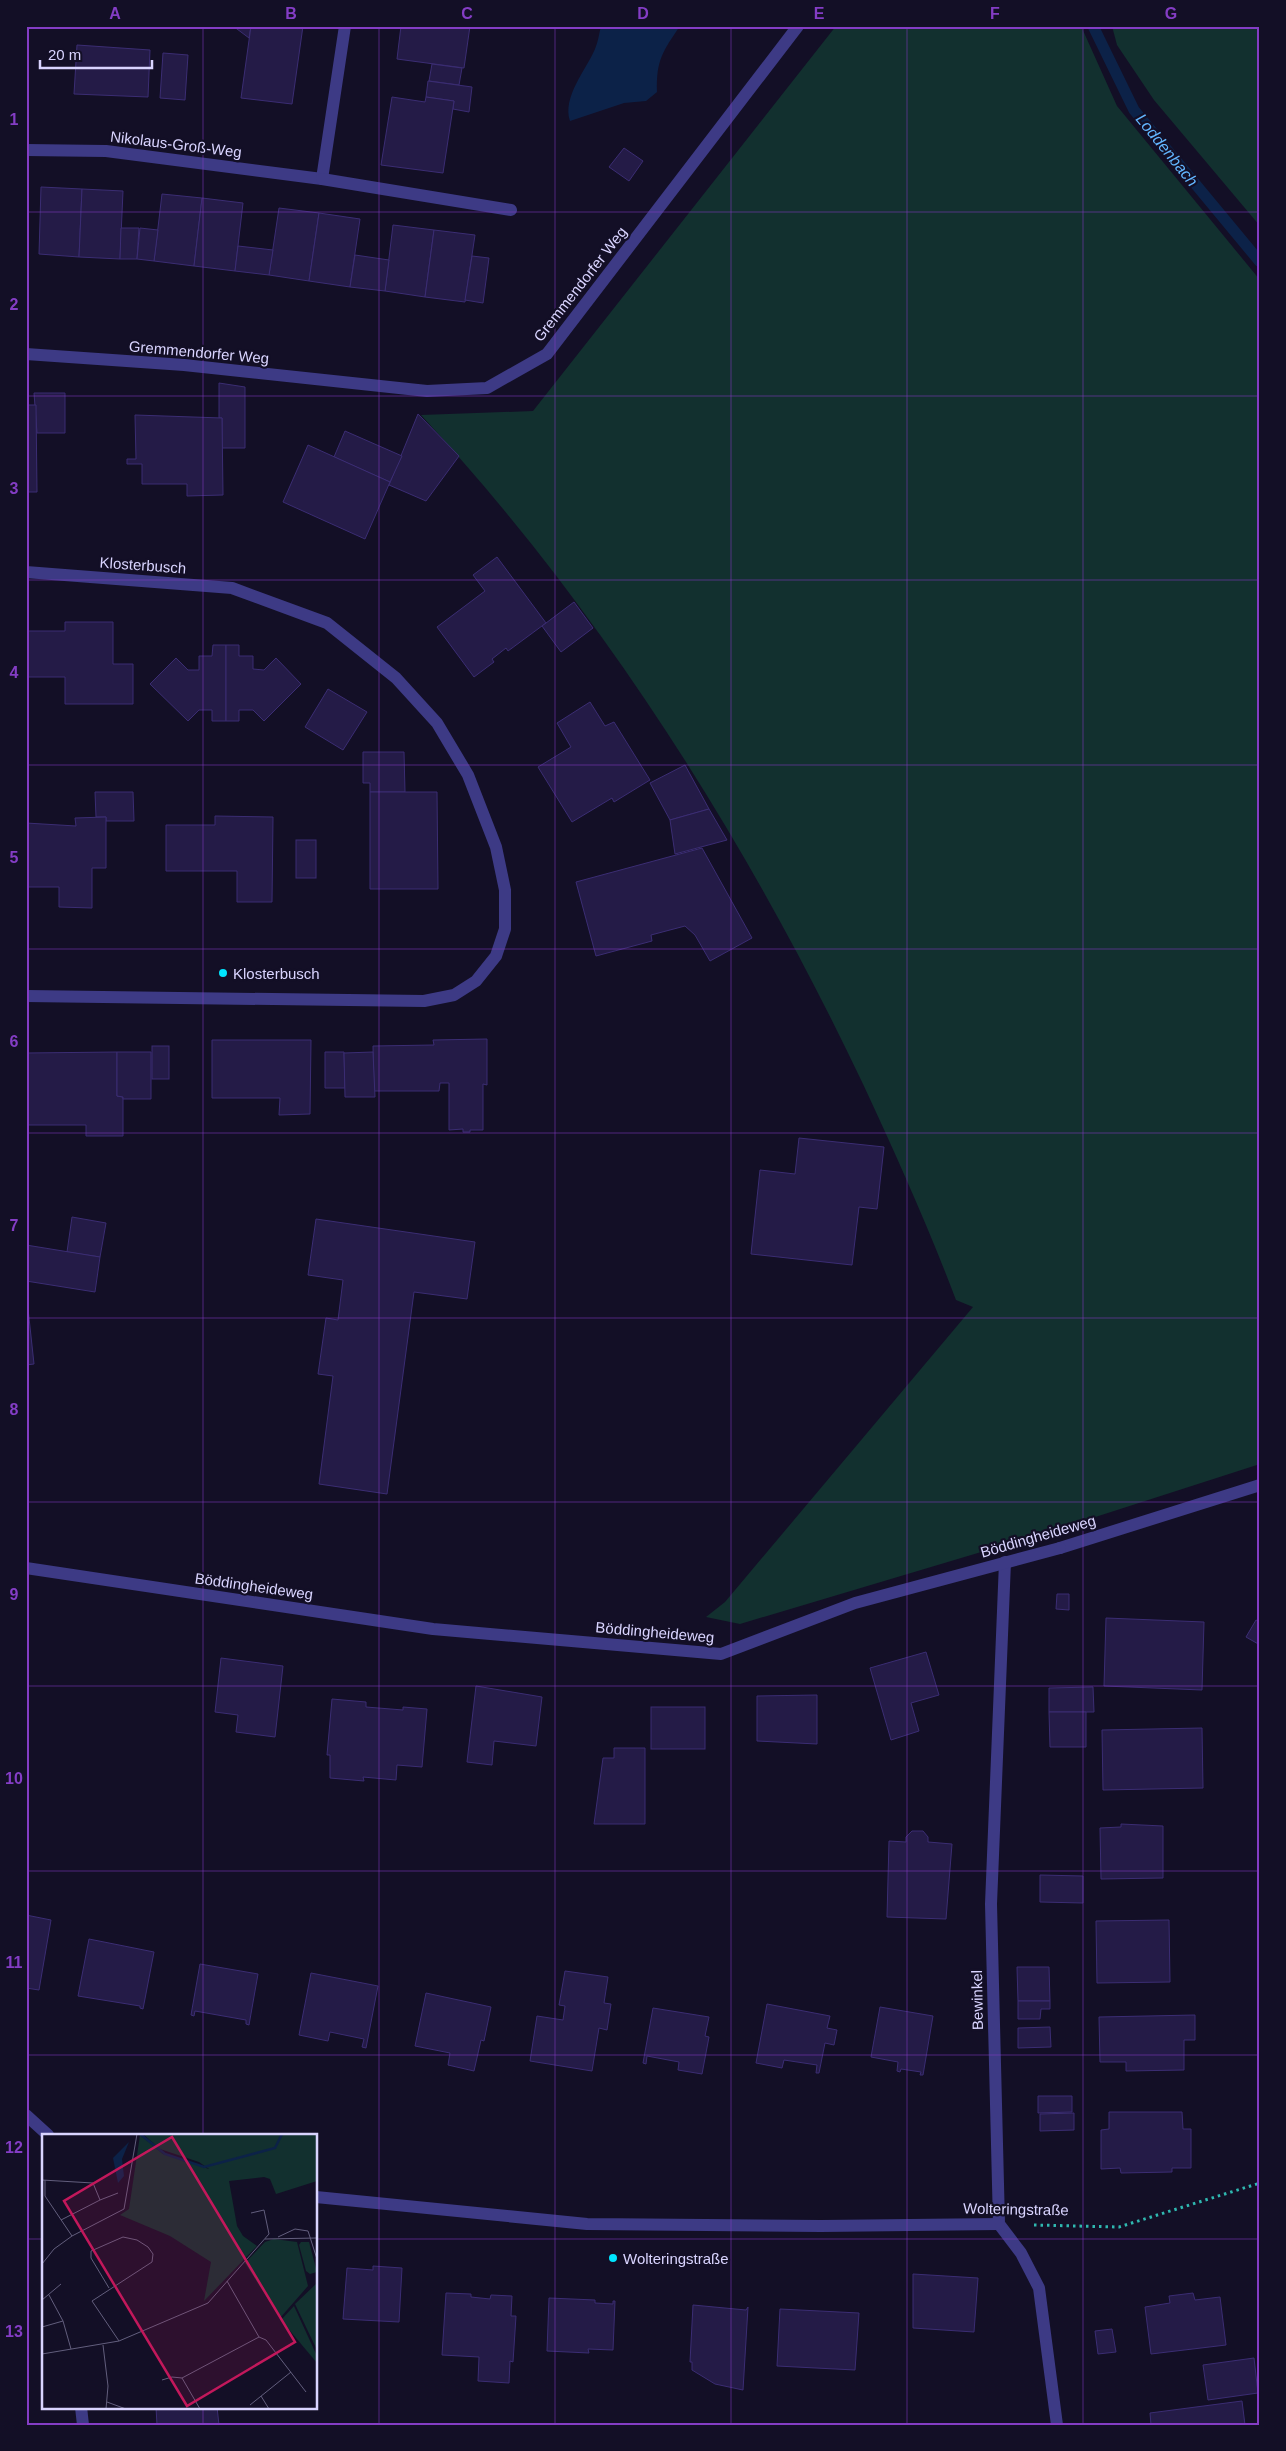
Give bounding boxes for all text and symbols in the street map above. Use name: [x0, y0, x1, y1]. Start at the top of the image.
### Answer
text: A: [109, 5, 121, 22]
text: B: [285, 5, 297, 22]
text: C: [461, 5, 473, 22]
text: D: [637, 5, 649, 22]
text: E: [814, 5, 825, 22]
text: F: [990, 5, 1000, 22]
text: G: [1165, 5, 1177, 22]
scale bar: [40, 38, 152, 70]
text: 20 m: [48, 46, 81, 63]
water label: Loddenbach: [1133, 110, 1201, 190]
text: 1: [10, 111, 19, 128]
street label: Nikolaus-Groß-Weg: [109, 128, 243, 160]
street label: Gremmendorfer Weg: [530, 223, 630, 345]
text: 2: [10, 296, 19, 313]
street label: Gremmendorfer Weg: [128, 337, 270, 367]
text: 3: [10, 480, 19, 497]
street label: Klosterbusch: [99, 553, 187, 577]
text: 4: [10, 664, 19, 681]
text: 5: [10, 849, 19, 866]
place label: Klosterbusch: [233, 965, 320, 982]
marker: Klosterbusch: [217, 967, 229, 979]
text: 6: [10, 1033, 19, 1050]
text: 7: [10, 1217, 19, 1234]
text: 8: [10, 1401, 19, 1418]
street label: Böddingheideweg: [978, 1511, 1098, 1561]
street label: Böddingheideweg: [194, 1569, 314, 1603]
text: 9: [10, 1586, 19, 1603]
street label: Böddingheideweg: [595, 1618, 715, 1646]
text: 10: [5, 1770, 23, 1787]
text: 11: [6, 1954, 23, 1971]
street label: Bewinkel: [968, 1970, 986, 2030]
inset map: [42, 2134, 318, 2408]
text: 12: [5, 2139, 23, 2156]
street label: Wolteringstraße: [963, 2200, 1069, 2218]
place label: Wolteringstraße: [623, 2250, 729, 2267]
marker: Wolteringstraße: [607, 2252, 619, 2264]
text: 13: [5, 2323, 23, 2340]

